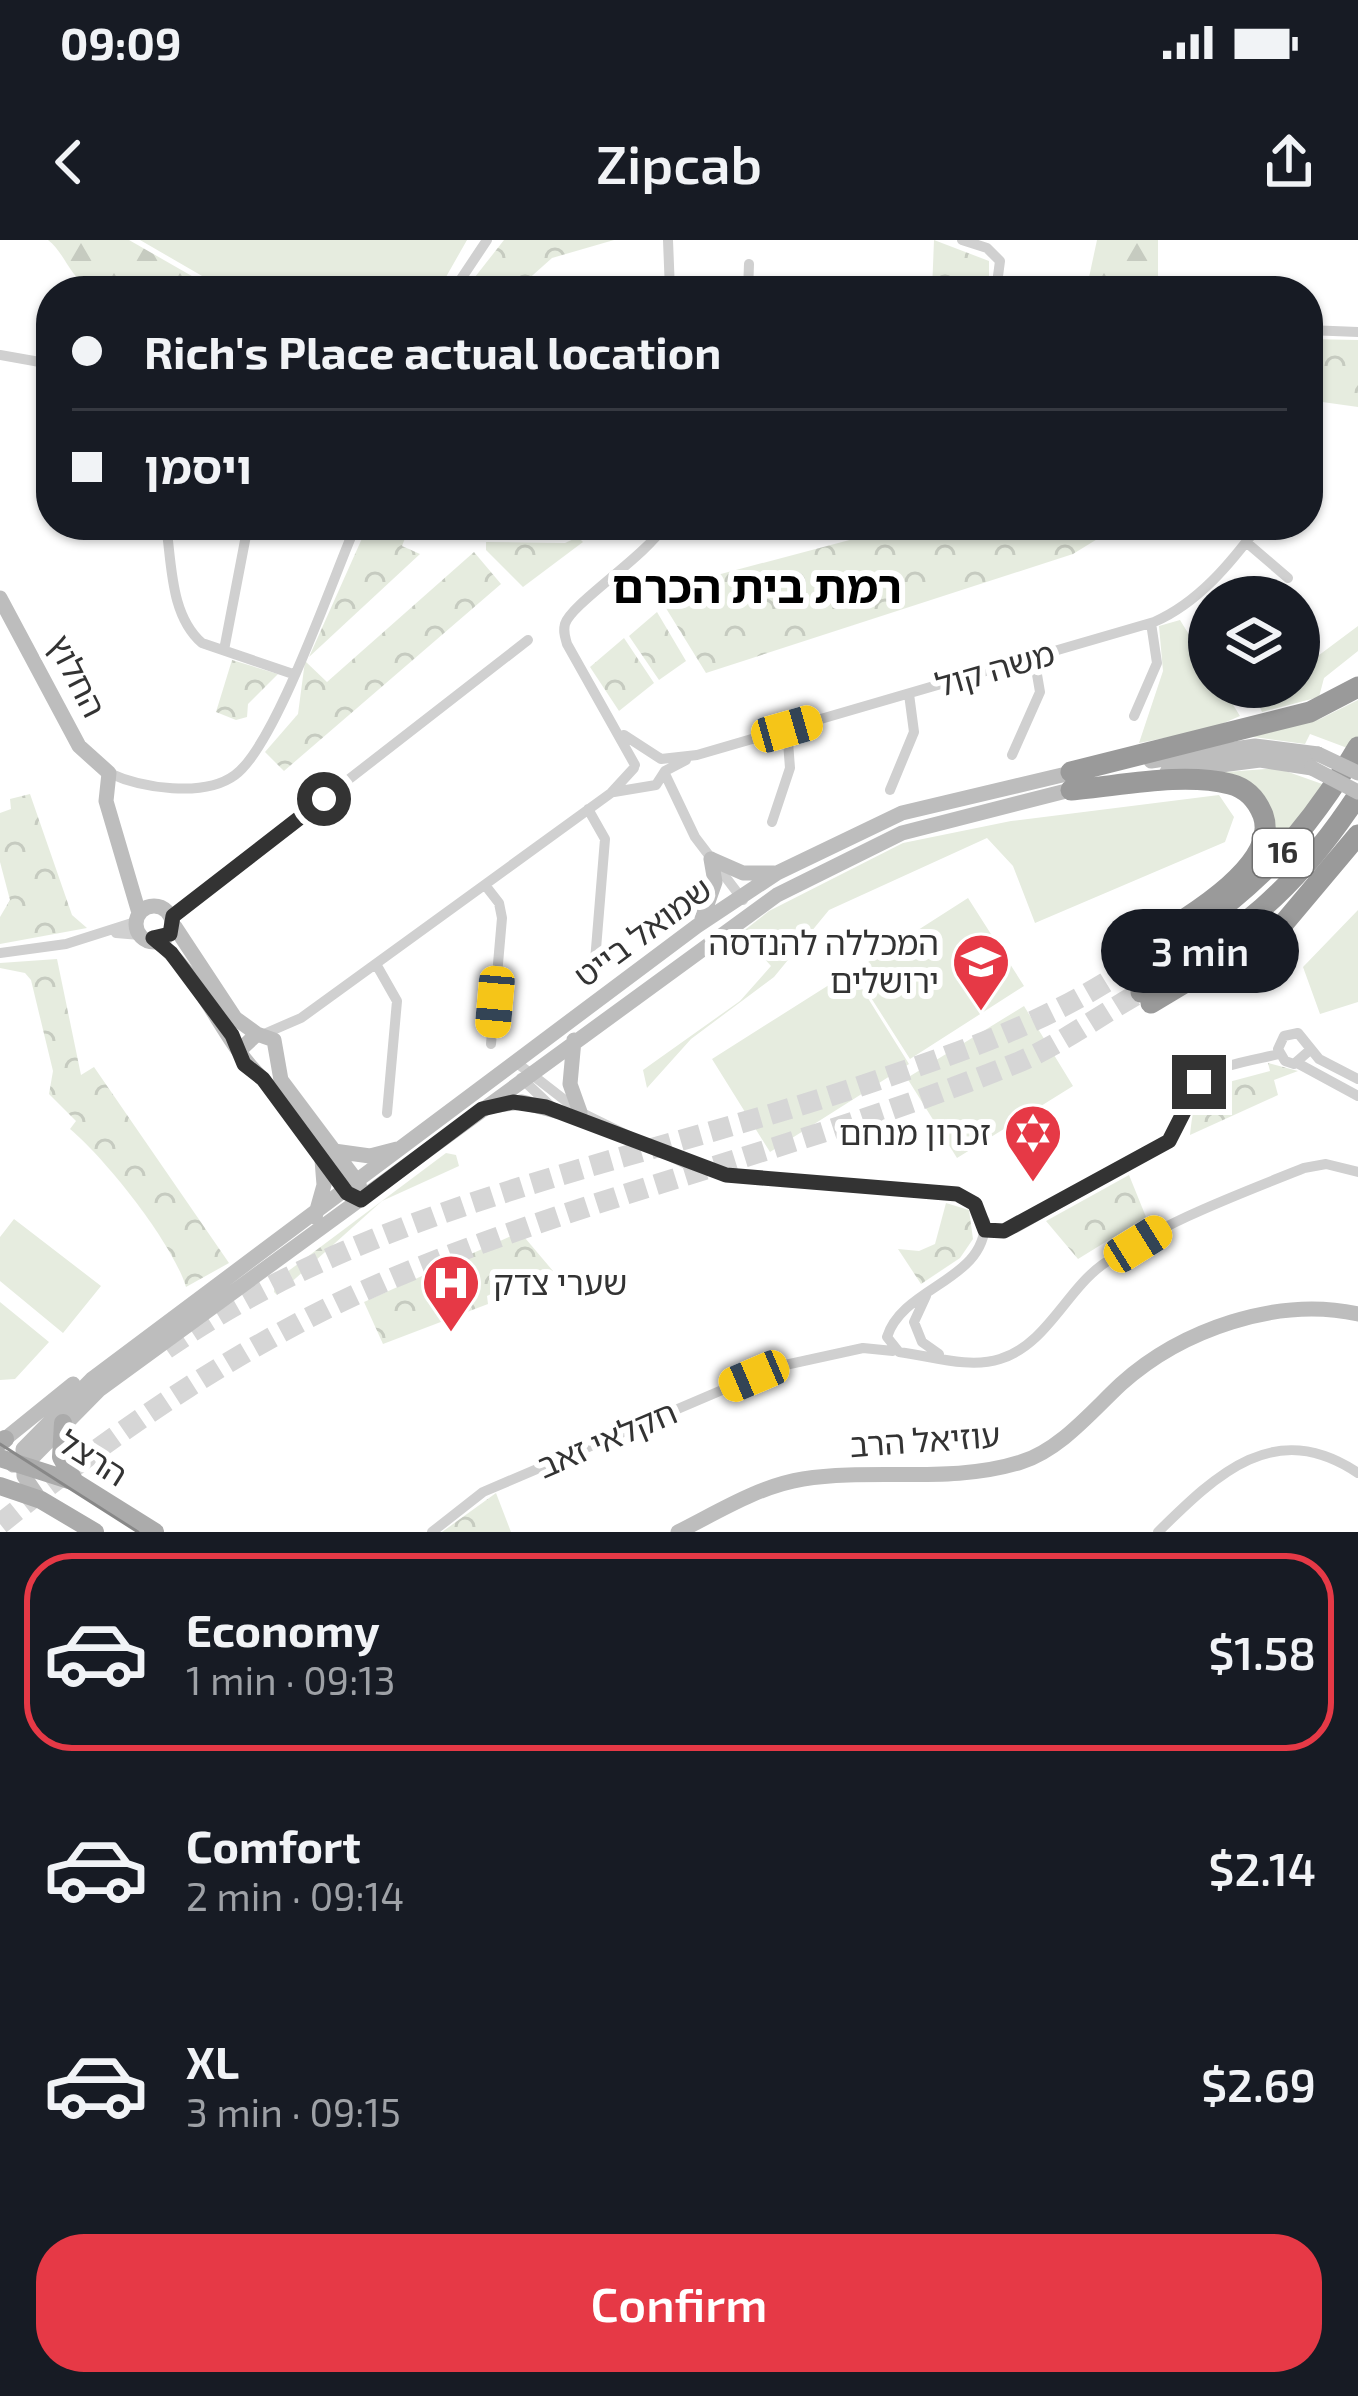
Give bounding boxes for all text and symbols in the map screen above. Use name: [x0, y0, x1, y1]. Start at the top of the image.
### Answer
text: 09:09: [60, 15, 181, 69]
icon: back: [36, 129, 102, 195]
icon: share: [1256, 129, 1322, 195]
text: Zipcab: [596, 130, 762, 195]
text: Rich's Place actual location: [144, 324, 721, 378]
text: ויסמן: [144, 439, 252, 493]
district label: רמת בית הכרם: [612, 558, 902, 612]
map controls: [1188, 576, 1320, 708]
button: layers: [1188, 576, 1320, 708]
street label: החלוץ: [40, 628, 115, 723]
street label: משה קול: [931, 632, 1059, 704]
car: [747, 702, 827, 756]
route start: [297, 772, 351, 826]
road number: 16: [1253, 829, 1313, 877]
street label: שמואל בייט: [566, 868, 719, 994]
callout: 3 min: [1100, 908, 1298, 992]
place label: המכללה להנדסה ירושלים: [709, 922, 939, 1000]
text: 3 min: [1151, 927, 1249, 974]
school or university icon: המכללה להנדסה ירושלים: [950, 931, 1012, 1013]
car: [474, 965, 516, 1039]
route end: [1172, 1055, 1226, 1109]
synagogue icon: זכרון מנחם: [1002, 1102, 1064, 1184]
place label: זכרון מנחם: [839, 1112, 991, 1152]
car: [1098, 1210, 1178, 1278]
hospital icon: שערי צדק: [420, 1252, 482, 1334]
place label: שערי צדק: [493, 1262, 627, 1302]
car: [714, 1345, 794, 1407]
street label: חקלאי זאב: [531, 1391, 682, 1485]
street label: עוזיאל הרב: [848, 1414, 1002, 1464]
street label: הרצל: [52, 1421, 135, 1494]
icon: car: [42, 1598, 150, 1706]
text: Economy: [186, 1602, 380, 1656]
text: $1.58: [1208, 1625, 1316, 1679]
text: 1 min · 09:13: [186, 1656, 396, 1703]
icon: car: [42, 1814, 150, 1922]
text: Comfort: [186, 1818, 361, 1872]
text: $2.14: [1209, 1841, 1316, 1895]
text: 2 min · 09:14: [186, 1872, 404, 1919]
icon: car: [42, 2030, 150, 2138]
text: XL: [186, 2034, 239, 2088]
text: $2.69: [1201, 2057, 1316, 2111]
text: 3 min · 09:15: [186, 2088, 401, 2135]
button: Confirm: [36, 2234, 1322, 2372]

